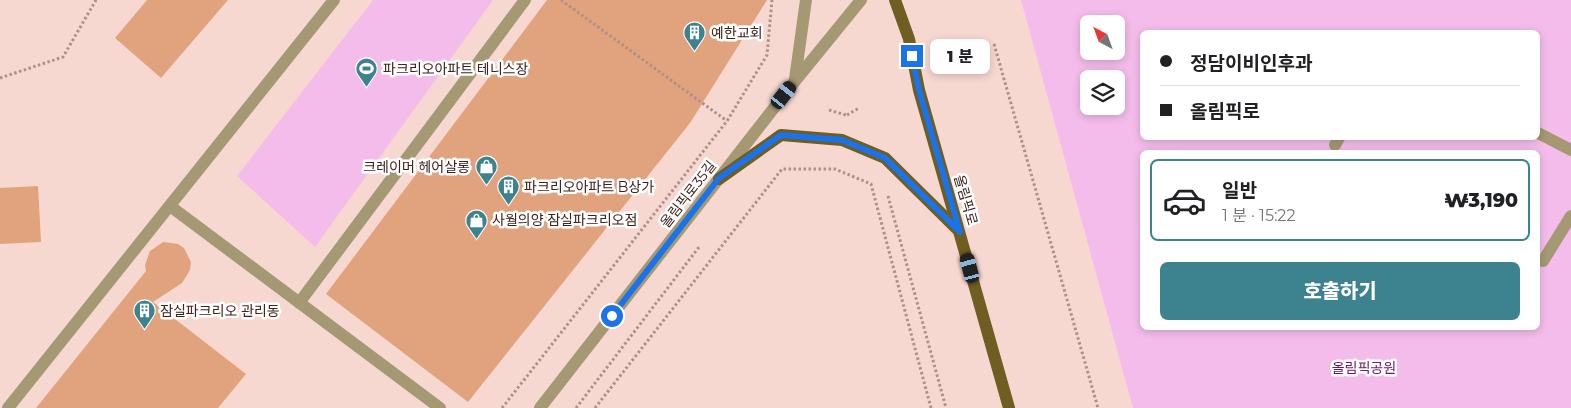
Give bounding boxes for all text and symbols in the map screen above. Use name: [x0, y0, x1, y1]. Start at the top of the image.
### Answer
north arrow: [1080, 15, 1125, 60]
map controls: [1080, 15, 1125, 115]
building icon: 예한교회: [683, 21, 707, 52]
place label: 예한교회: [711, 24, 763, 42]
callout: 1 분: [930, 38, 990, 74]
route end: [901, 45, 923, 67]
text: 1 분: [947, 47, 973, 66]
text: 정담이비인후과: [1190, 52, 1312, 75]
sports icon: 파크리오아파트 테니스장: [355, 57, 379, 88]
place label: 파크리오아파트 테니스장: [383, 60, 528, 78]
button: layers: [1080, 70, 1125, 115]
car: [768, 79, 799, 111]
text: 올림픽로: [1190, 100, 1260, 123]
shop icon: 크레이머 헤어살롱: [474, 155, 498, 186]
street label: 올림픽로35길: [656, 157, 720, 231]
place label: 크레이머 헤어살롱: [363, 158, 470, 176]
street label: 올림픽로: [950, 173, 982, 227]
building icon: 파크리오아파트 B상가: [496, 175, 520, 206]
place label: 파크리오아파트 B상가: [524, 178, 654, 196]
icon: car: [1162, 178, 1207, 223]
text: 일반: [1222, 179, 1257, 202]
text: ₩3,190: [1444, 189, 1518, 212]
text: 1 분 · 15:22: [1222, 206, 1296, 225]
shop icon: 사월의양 잠실파크리오점: [464, 208, 488, 239]
place label: 사월의양 잠실파크리오점: [492, 211, 637, 229]
car: [958, 252, 981, 284]
button: 호출하기: [1160, 262, 1520, 320]
building icon: 잠실파크리오 관리동: [132, 299, 156, 330]
place label: 잠실파크리오 관리동: [160, 302, 280, 320]
route start: [601, 305, 623, 327]
park label: 올림픽공원: [1332, 359, 1396, 377]

